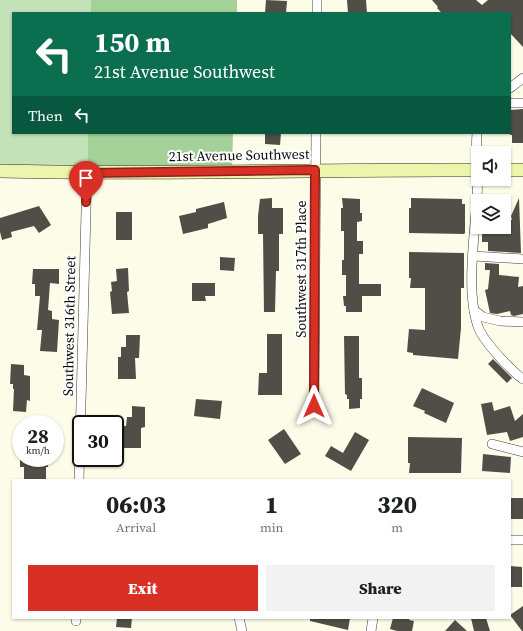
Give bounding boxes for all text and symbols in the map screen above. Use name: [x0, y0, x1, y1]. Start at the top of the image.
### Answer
text: 150 m: [94, 23, 171, 61]
icon: left: [28, 28, 80, 80]
text: 21st Avenue Southwest: [94, 59, 275, 84]
icon: left: [71, 104, 93, 126]
text: Then: [28, 105, 63, 126]
street label: 21st Avenue Southwest: [168, 144, 310, 166]
map controls: [471, 146, 511, 234]
button: sound: [471, 146, 511, 186]
pin: [69, 161, 103, 202]
icon: arrive: [75, 167, 97, 189]
button: layers: [471, 194, 511, 234]
street label: Southwest 317th Place: [291, 200, 311, 338]
street label: Southwest 316th Street: [58, 255, 80, 396]
position arrow: [293, 385, 335, 427]
speed limit sign: 30: [72, 415, 124, 467]
text: 28: [27, 422, 49, 450]
text: km/h: [26, 444, 50, 457]
text: 06:03: [106, 488, 166, 521]
text: 1: [265, 488, 278, 521]
text: 320: [377, 488, 417, 521]
text: Arrival: [116, 519, 156, 536]
text: min: [260, 519, 283, 536]
text: m: [391, 519, 403, 536]
button: Exit: [28, 565, 258, 611]
button: Share: [266, 565, 495, 611]

